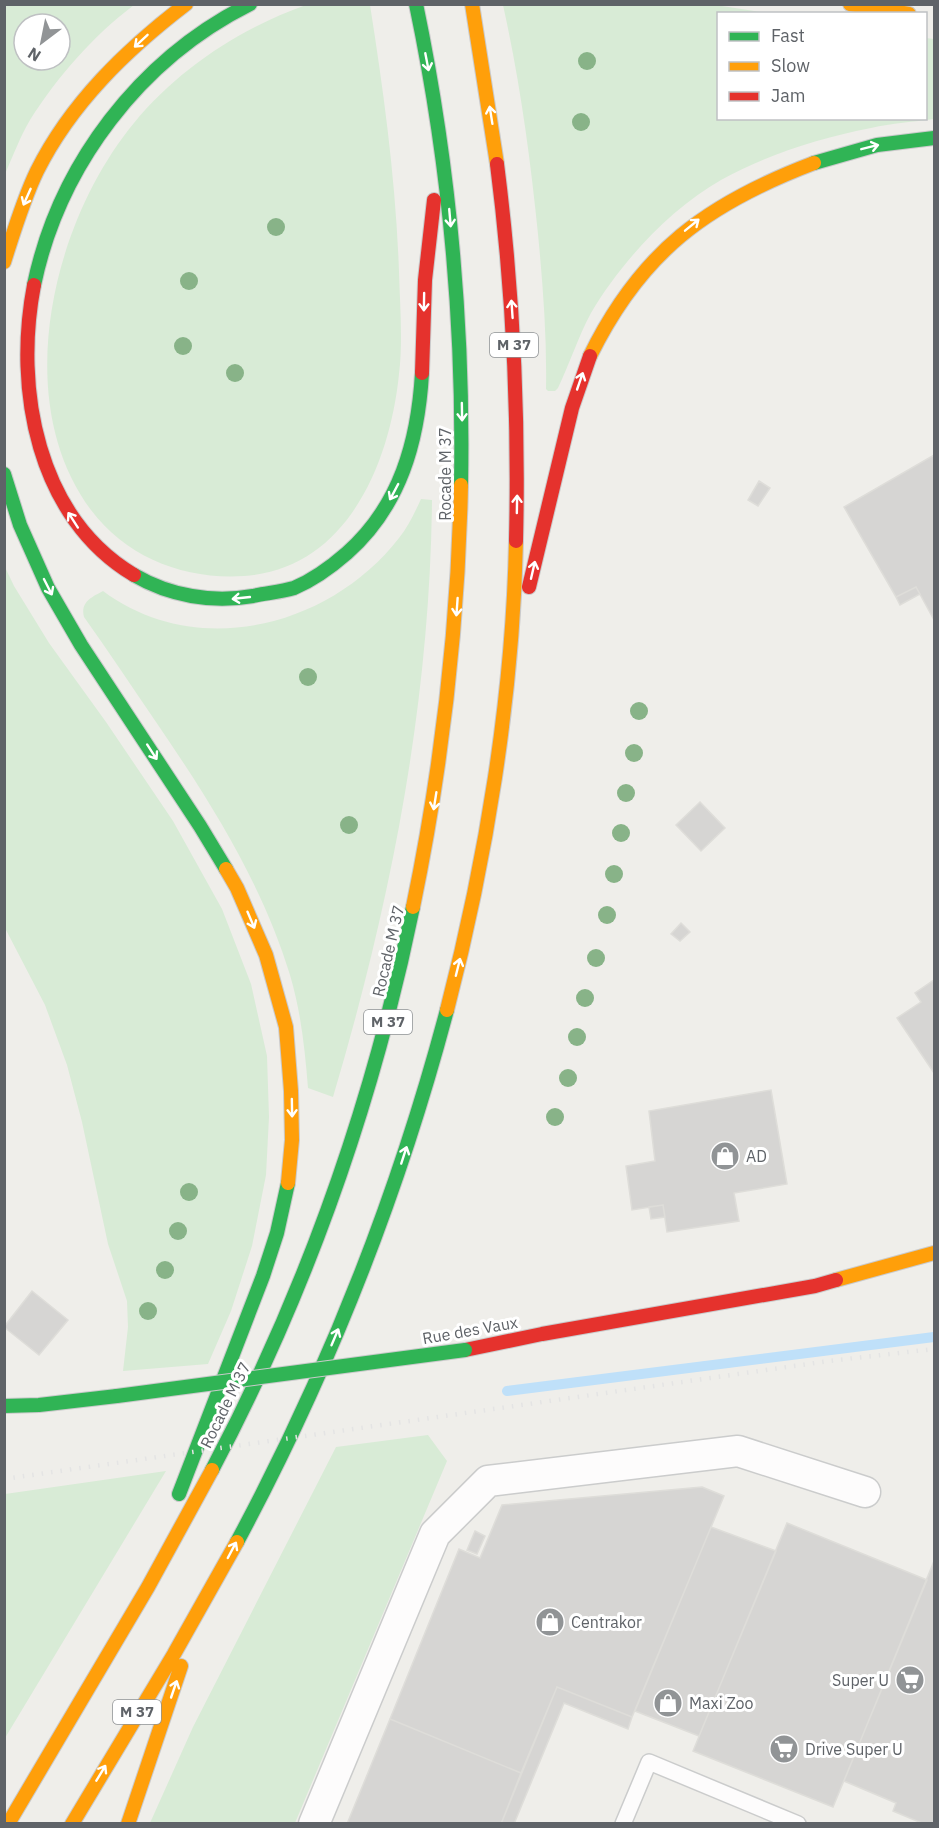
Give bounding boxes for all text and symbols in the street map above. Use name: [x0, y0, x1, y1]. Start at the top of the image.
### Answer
north arrow: [12, 12, 72, 72]
legend: [717, 12, 927, 120]
text: Fast: [771, 24, 805, 47]
one-way arrow: [133, 34, 148, 48]
text: N: [24, 43, 44, 66]
one-way arrow: [422, 52, 433, 71]
text: Slow: [771, 54, 810, 77]
text: Jam: [771, 84, 806, 107]
one-way arrow: [486, 106, 497, 126]
one-way arrow: [860, 141, 879, 153]
one-way arrow: [20, 188, 31, 206]
one-way arrow: [445, 207, 456, 227]
one-way arrow: [684, 219, 700, 232]
one-way arrow: [418, 291, 430, 311]
one-way arrow: [506, 300, 517, 320]
road number: M 37: [490, 333, 538, 357]
one-way arrow: [576, 372, 587, 391]
one-way arrow: [456, 402, 468, 422]
street label: Rocade M 37: [435, 427, 455, 521]
one-way arrow: [388, 483, 399, 501]
one-way arrow: [511, 494, 523, 514]
one-way arrow: [67, 511, 80, 528]
one-way arrow: [528, 561, 539, 580]
one-way arrow: [42, 578, 54, 595]
one-way arrow: [232, 593, 251, 604]
one-way arrow: [452, 597, 463, 617]
one-way arrow: [146, 743, 158, 760]
one-way arrow: [430, 791, 441, 810]
street label: Rocade M 37: [368, 903, 408, 999]
one-way arrow: [245, 910, 257, 928]
one-way arrow: [452, 958, 464, 977]
road number: M 37: [364, 1010, 412, 1034]
one-way arrow: [286, 1098, 297, 1118]
shop icon: AD: [709, 1140, 741, 1172]
one-way arrow: [399, 1146, 410, 1165]
place label: AD: [746, 1146, 767, 1166]
street label: Rue des Vaux: [421, 1312, 519, 1348]
one-way arrow: [330, 1328, 341, 1347]
street label: Rocade M 37: [196, 1359, 254, 1451]
one-way arrow: [227, 1542, 238, 1560]
shop icon: Centrakor: [534, 1606, 566, 1638]
place label: Centrakor: [571, 1612, 642, 1632]
supermarket icon: Super U: [894, 1664, 926, 1696]
place label: Super U: [832, 1670, 889, 1690]
one-way arrow: [169, 1680, 180, 1699]
shop icon: Maxi Zoo: [652, 1687, 684, 1719]
place label: Maxi Zoo: [689, 1693, 754, 1713]
road number: M 37: [113, 1700, 161, 1724]
supermarket icon: Drive Super U: [768, 1733, 800, 1765]
place label: Drive Super U: [805, 1739, 903, 1759]
one-way arrow: [96, 1765, 108, 1782]

